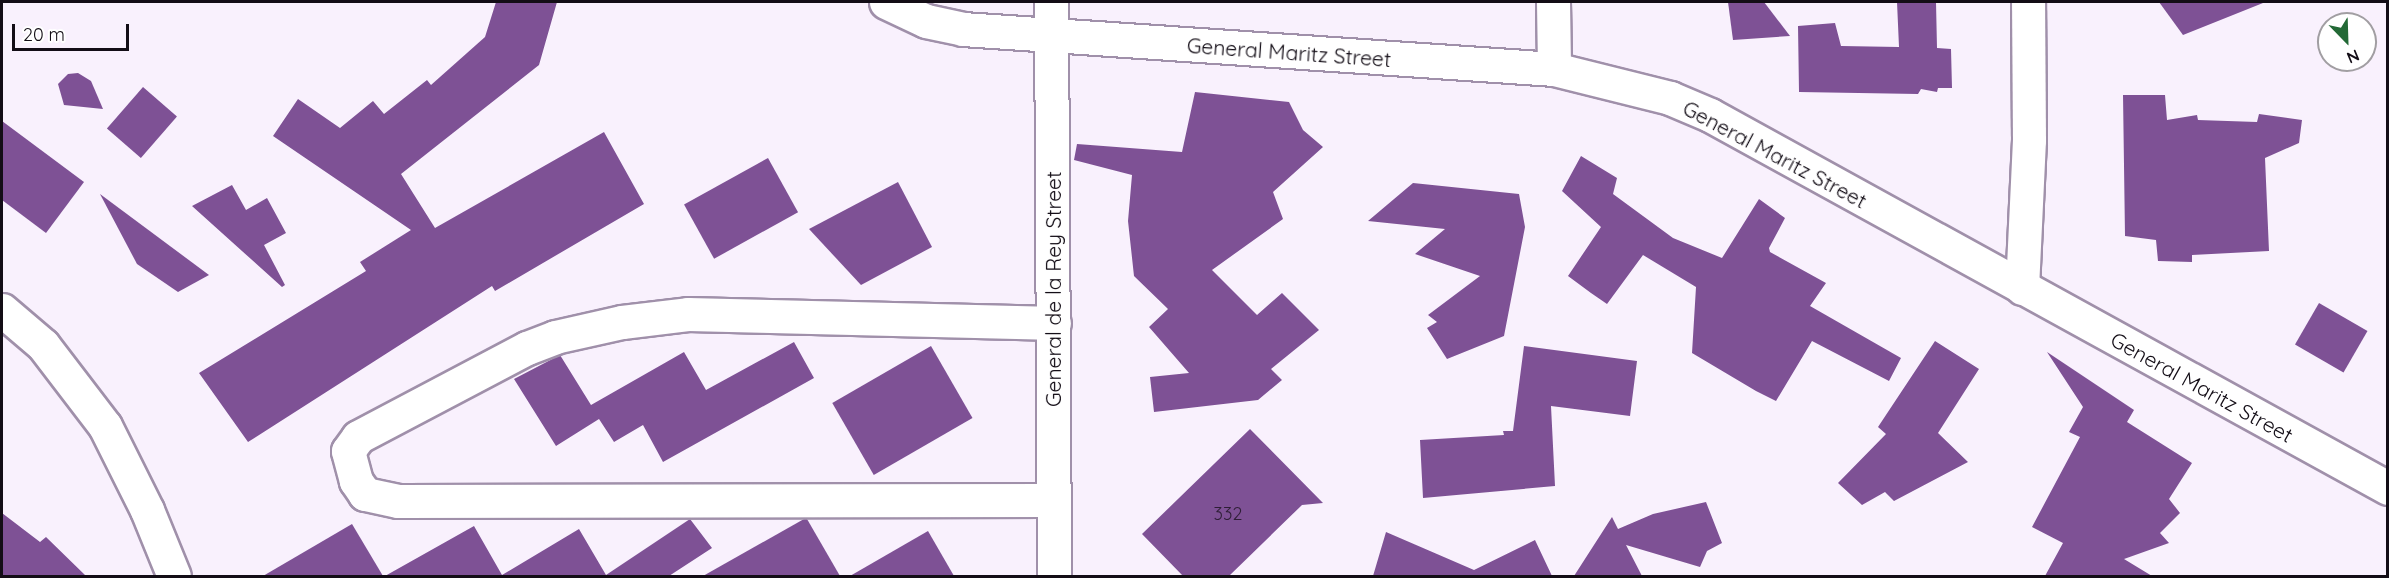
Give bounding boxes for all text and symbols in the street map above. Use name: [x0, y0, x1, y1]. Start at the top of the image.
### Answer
scale bar: [15, 12, 132, 50]
north arrow: [2317, 12, 2377, 72]
text: 20 m: [23, 23, 65, 46]
street label: General Maritz Street: [1186, 32, 1392, 72]
text: N: [2344, 45, 2363, 68]
street label: General Maritz Street: [1679, 95, 1871, 213]
street label: General de la Rey Street: [1040, 171, 1066, 407]
street label: General Maritz Street: [2106, 326, 2298, 448]
house number: 332: [1214, 503, 1242, 525]

